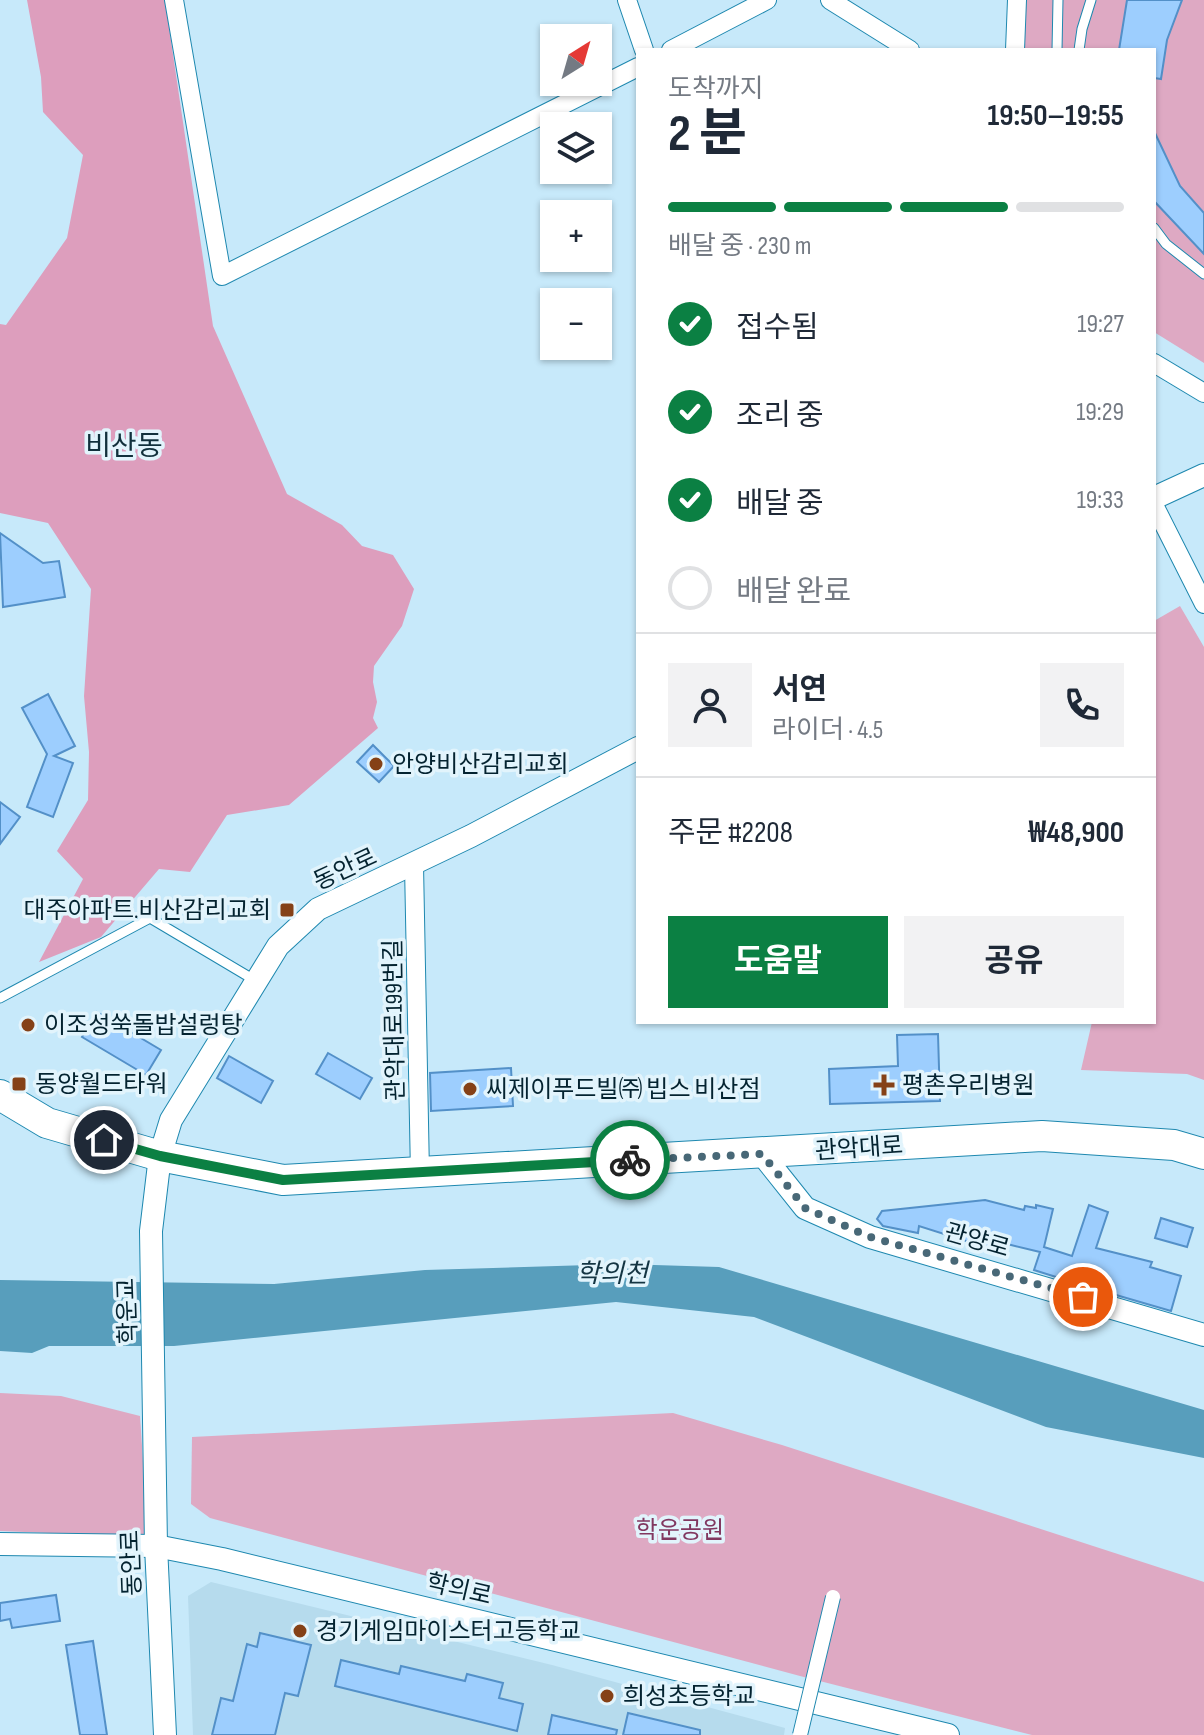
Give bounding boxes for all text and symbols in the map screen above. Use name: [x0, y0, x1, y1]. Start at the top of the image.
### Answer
north arrow: [540, 24, 612, 96]
map controls: [540, 24, 612, 360]
text: 도착까지: [668, 74, 764, 105]
text: 19:50–19:55: [987, 98, 1124, 134]
text: 2 분: [668, 103, 747, 166]
button: layers: [540, 112, 612, 184]
button: +: [540, 200, 612, 272]
text: 배달 중 · 230 m: [668, 231, 811, 262]
button: −: [540, 288, 612, 360]
icon: check: [668, 302, 712, 346]
text: 19:27: [1077, 309, 1124, 340]
text: 접수됨: [736, 310, 819, 346]
icon: check: [668, 390, 712, 434]
text: 19:29: [1076, 397, 1124, 428]
text: 조리 중: [736, 398, 824, 434]
district label: 비산동: [85, 430, 163, 463]
icon: check: [668, 478, 712, 522]
text: 19:33: [1077, 485, 1124, 516]
text: 배달 중: [736, 486, 824, 522]
text: 배달 완료: [736, 574, 851, 610]
button: person: [668, 663, 752, 747]
button: phone: [1040, 663, 1124, 747]
text: 서연: [772, 672, 827, 708]
text: 라이더 · 4.5: [772, 715, 883, 746]
place label: 안양비산감리교회: [392, 750, 569, 779]
marker: 안양비산감리교회: [367, 755, 385, 773]
text: 주문 #2208: [668, 815, 793, 851]
text: ₩48,900: [1029, 815, 1124, 851]
street label: 동안로: [309, 842, 381, 897]
place label: 대주아파트.비산감리교회: [24, 896, 271, 925]
marker: 대주아파트.비산감리교회: [278, 901, 296, 919]
button: 도움말: [668, 916, 888, 1008]
button: 공유: [904, 916, 1124, 1008]
street label: 관악대로199번길: [379, 939, 410, 1101]
place label: 이조성쑥돌밥설렁탕: [44, 1011, 243, 1040]
marker: 이조성쑥돌밥설렁탕: [19, 1016, 37, 1034]
place label: 동양월드타워: [35, 1070, 167, 1099]
place label: 평촌우리병원: [902, 1071, 1034, 1100]
marker: 평촌우리병원: [873, 1074, 895, 1096]
marker: 동양월드타워: [10, 1075, 28, 1093]
place label: 씨제이푸드빌㈜ 빕스 비산점: [486, 1075, 761, 1104]
marker: 씨제이푸드빌㈜ 빕스 비산점: [461, 1080, 479, 1098]
pin: [70, 1106, 138, 1174]
icon: home: [82, 1118, 126, 1162]
courier: [590, 1120, 670, 1200]
street label: 관악대로: [814, 1131, 904, 1166]
icon: bike: [608, 1138, 652, 1182]
street label: 관양로: [941, 1217, 1013, 1264]
water label: 학의천: [576, 1259, 651, 1290]
pin: [1049, 1263, 1117, 1331]
icon: bag: [1061, 1275, 1105, 1319]
street label: 학운교: [112, 1277, 143, 1345]
park label: 학운공원: [636, 1516, 724, 1545]
street label: 동안로: [116, 1529, 147, 1597]
street label: 학의로: [423, 1568, 494, 1611]
place label: 경기게임마이스터고등학교: [316, 1617, 581, 1646]
marker: 경기게임마이스터고등학교: [291, 1622, 309, 1640]
place label: 희성초등학교: [623, 1682, 755, 1711]
marker: 희성초등학교: [598, 1687, 616, 1705]

